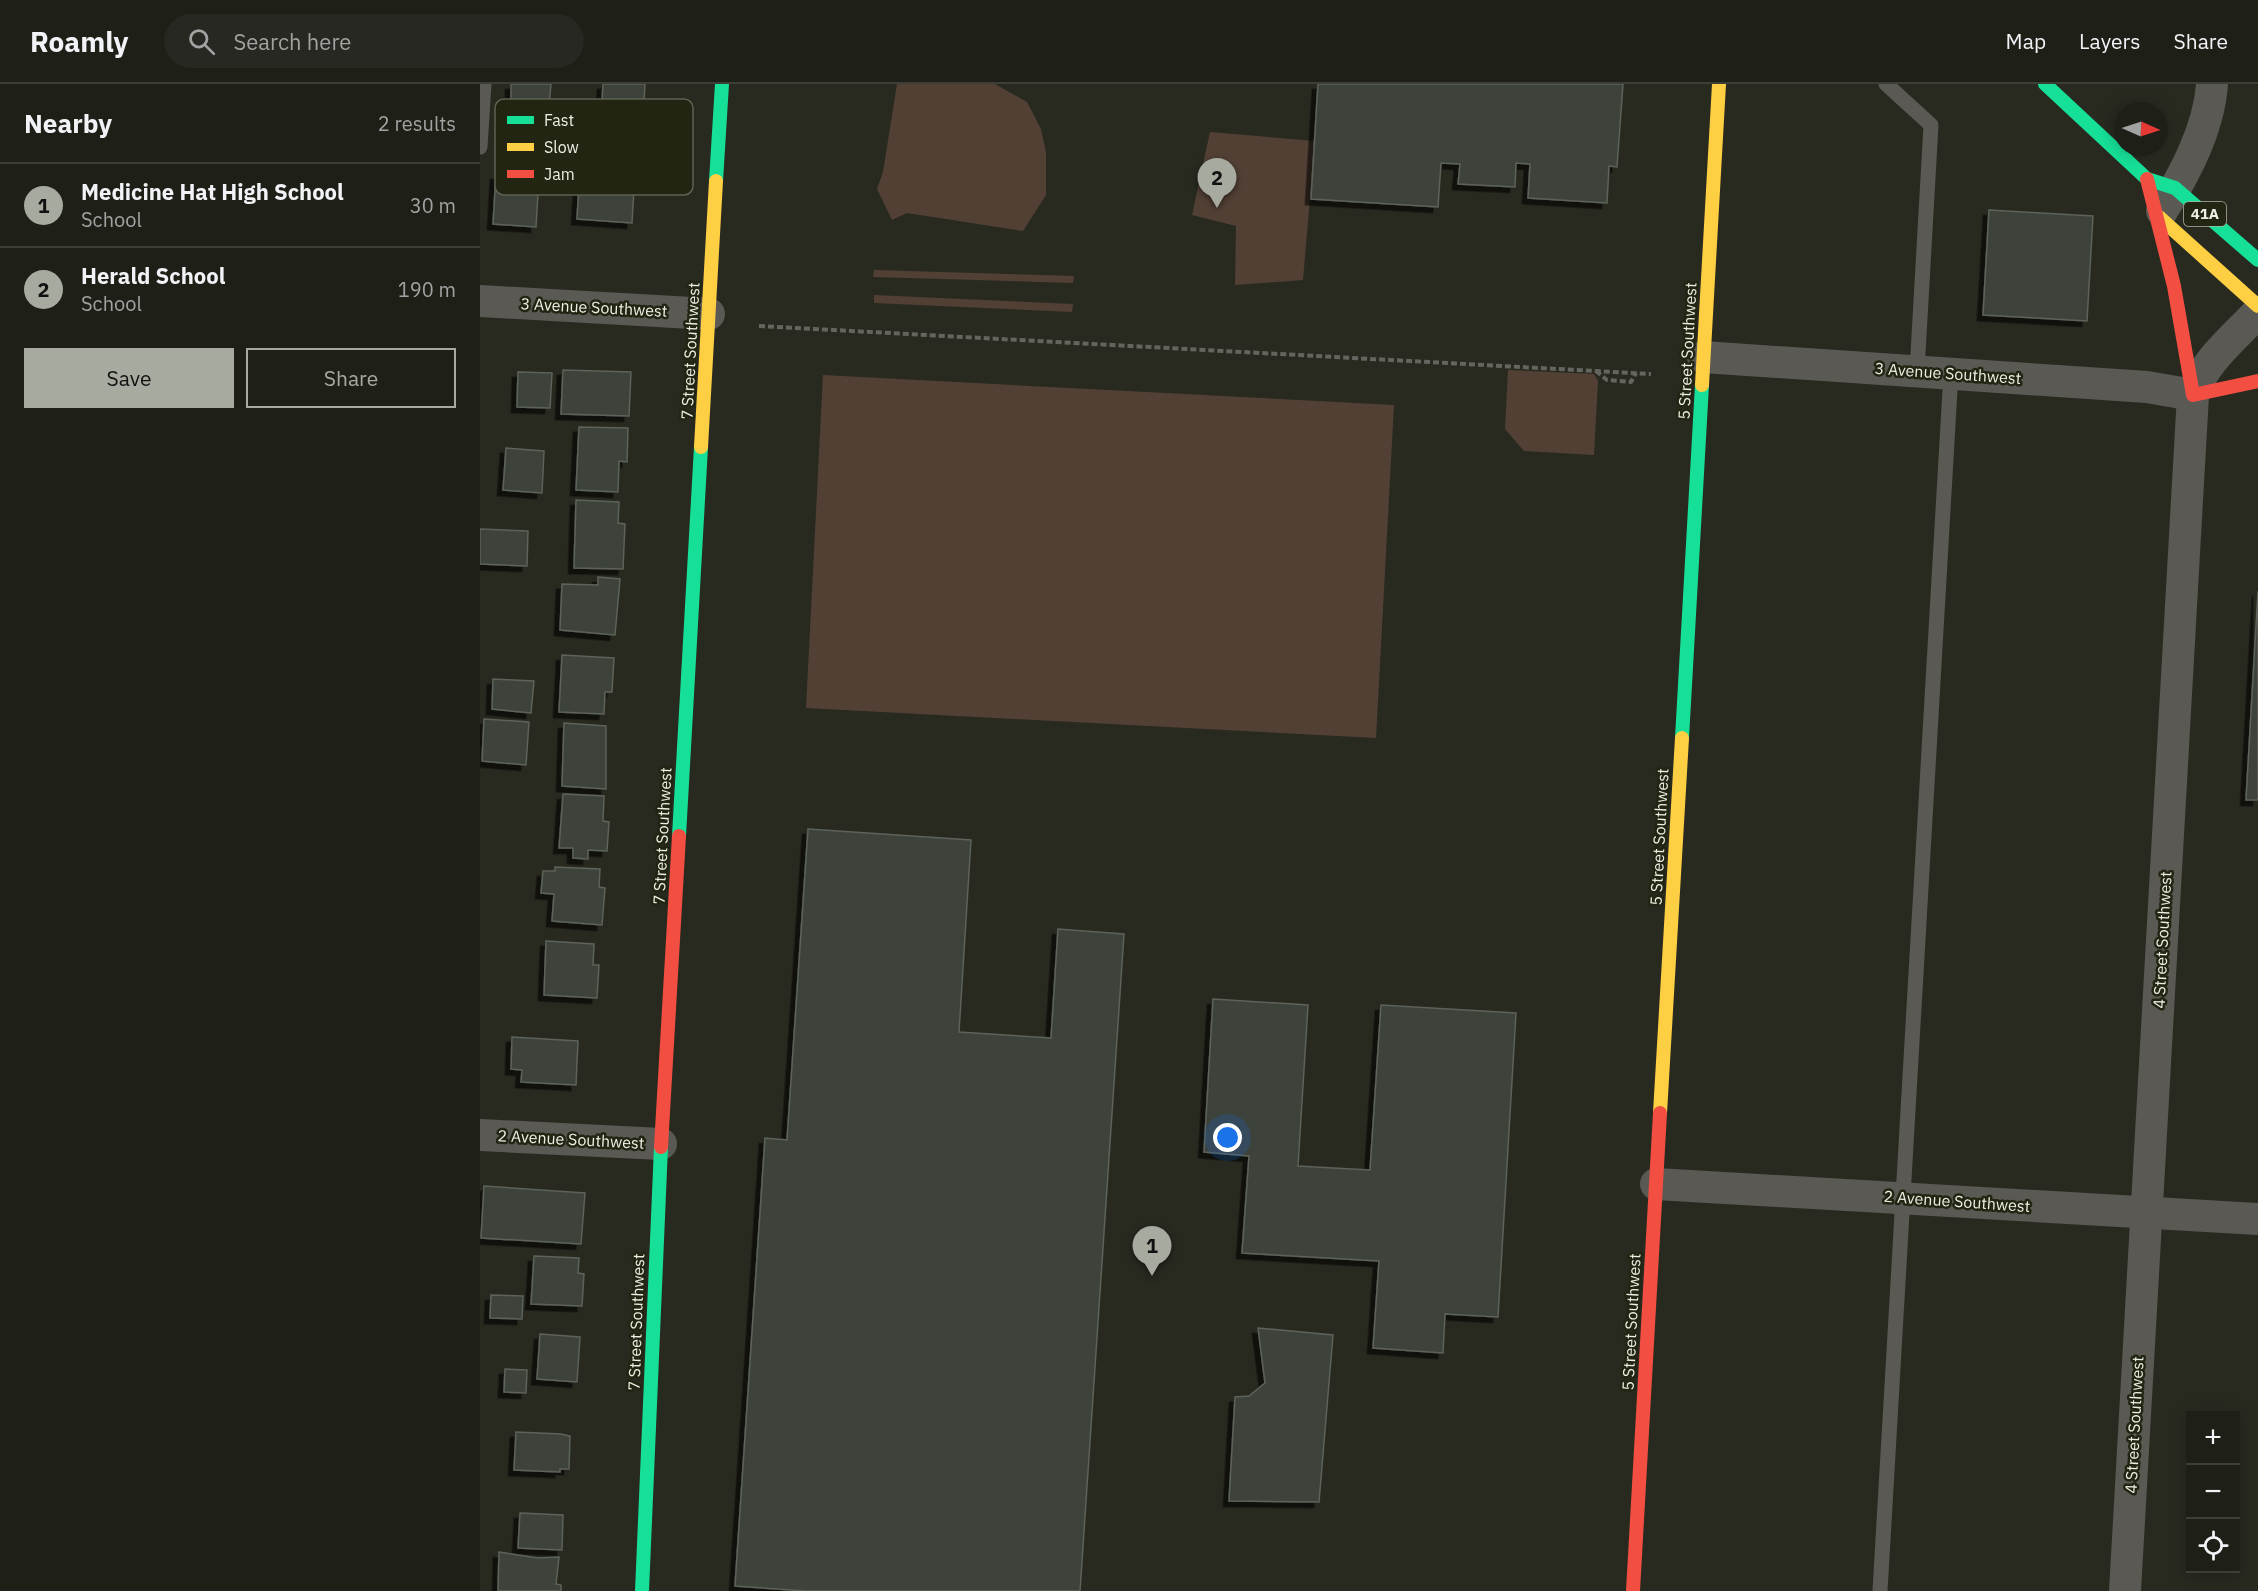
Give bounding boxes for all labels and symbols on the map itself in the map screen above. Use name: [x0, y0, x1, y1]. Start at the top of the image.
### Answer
legend: [495, 99, 693, 195]
north arrow: [2114, 102, 2168, 156]
text: Fast: [544, 110, 574, 130]
text: Slow: [544, 137, 579, 157]
pin: 2: [1198, 158, 1236, 208]
text: Jam: [544, 164, 575, 184]
road number: 41A: [2184, 202, 2226, 226]
street label: 7 Street Southwest: [676, 282, 704, 420]
street label: 5 Street Southwest: [1673, 282, 1701, 420]
street label: 3 Avenue Southwest: [520, 293, 668, 321]
street label: 3 Avenue Southwest: [1874, 358, 2022, 388]
street label: 7 Street Southwest: [648, 767, 676, 905]
street label: 5 Street Southwest: [1645, 768, 1673, 906]
street label: 4 Street Southwest: [2148, 871, 2176, 1009]
your location: [1213, 1123, 1242, 1152]
street label: 2 Avenue Southwest: [497, 1125, 645, 1153]
street label: 2 Avenue Southwest: [1883, 1186, 2031, 1216]
pin: 1: [1132, 1226, 1172, 1276]
street label: 7 Street Southwest: [624, 1253, 648, 1391]
street label: 5 Street Southwest: [1617, 1253, 1645, 1391]
street label: 4 Street Southwest: [2120, 1356, 2148, 1494]

